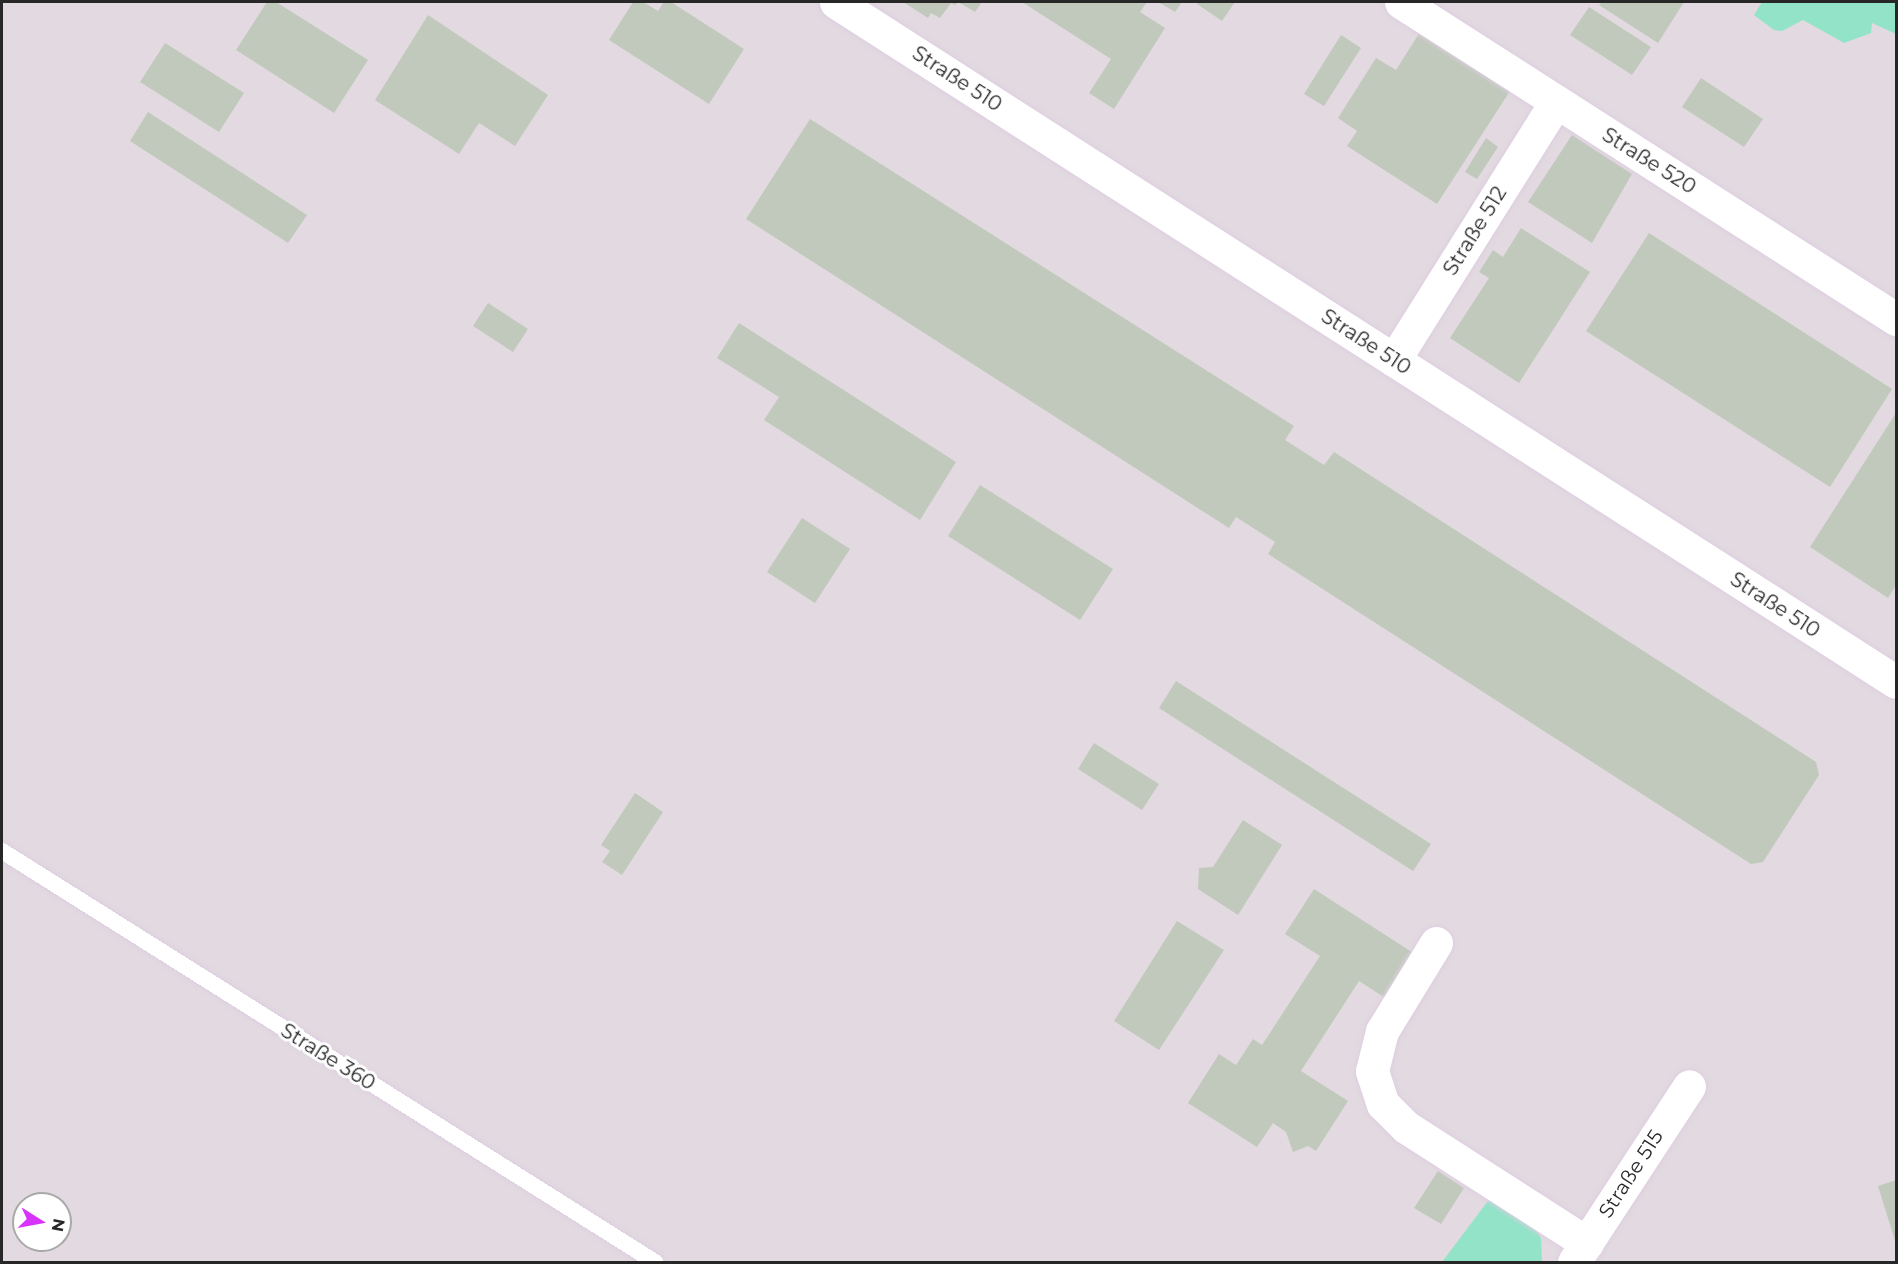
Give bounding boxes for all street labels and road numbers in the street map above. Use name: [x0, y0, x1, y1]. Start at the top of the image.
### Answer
street label: Straße 510: [908, 41, 1006, 117]
street label: Straße 520: [1598, 123, 1700, 199]
street label: Straße 512: [1438, 182, 1512, 280]
street label: Straße 510: [1317, 304, 1415, 380]
street label: Straße 510: [1726, 567, 1824, 643]
street label: Straße 360: [276, 1019, 380, 1095]
street label: Straße 515: [1594, 1126, 1668, 1222]

